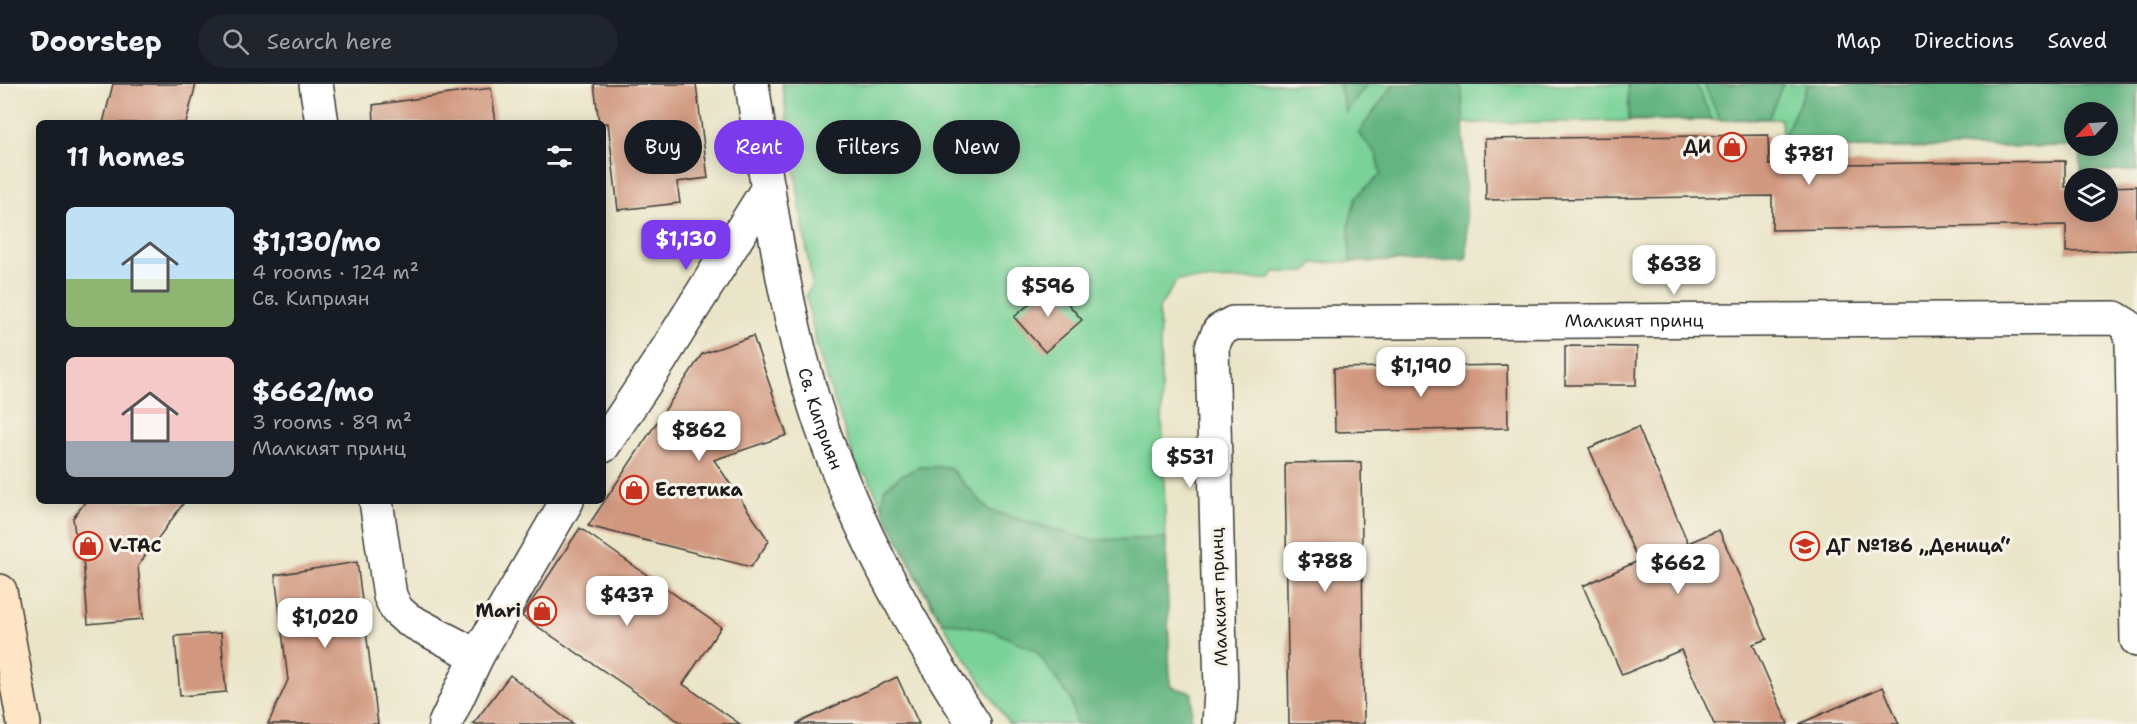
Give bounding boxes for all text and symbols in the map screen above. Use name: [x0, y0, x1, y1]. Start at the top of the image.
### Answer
search box: [198, 14, 618, 68]
text: Doorstep: [30, 22, 162, 60]
icon: search: [219, 25, 252, 58]
text: Search here: [267, 27, 393, 56]
text: Map: [1836, 27, 1881, 55]
text: Directions: [1914, 27, 2014, 55]
text: Saved: [2047, 27, 2107, 55]
north arrow: [2064, 102, 2118, 156]
map controls: [2064, 102, 2118, 222]
chip: Buy: [624, 120, 702, 174]
chip: Rent: [714, 120, 804, 174]
chip: Filters: [816, 120, 921, 174]
chip: New: [933, 120, 1020, 174]
shop icon: ДИ: [1716, 131, 1748, 163]
place label: ДИ: [1683, 135, 1711, 159]
pin: $781: [1773, 135, 1845, 186]
text: 11 homes: [66, 139, 185, 174]
icon: filters: [543, 140, 576, 173]
text: $781: [1784, 141, 1834, 167]
button: layers: [2064, 168, 2118, 222]
pin: $1,130: [637, 220, 735, 271]
text: $1,130/mo: [252, 224, 381, 259]
text: $1,130: [655, 226, 717, 252]
icon: home: [114, 231, 186, 303]
pin: $638: [1638, 245, 1710, 296]
text: $638: [1646, 251, 1702, 277]
text: 4 rooms · 124 m²: [252, 259, 419, 285]
pin: $596: [1012, 267, 1084, 318]
text: $596: [1021, 273, 1075, 299]
text: Св. Киприян: [252, 285, 370, 311]
street label: Малкият принц: [1565, 308, 1704, 333]
pin: $1,190: [1372, 347, 1470, 398]
text: $1,190: [1390, 353, 1452, 379]
street label: Св. Киприян: [792, 365, 849, 473]
text: $662/mo: [252, 374, 374, 409]
icon: home: [114, 381, 186, 453]
text: 3 rooms · 89 m²: [252, 409, 412, 435]
pin: $862: [663, 411, 735, 462]
text: $862: [671, 417, 727, 443]
text: Малкият принц: [252, 435, 406, 461]
pin: $531: [1154, 438, 1226, 489]
text: $531: [1166, 444, 1214, 470]
shop icon: Естетика: [618, 474, 650, 506]
place label: Естетика: [655, 478, 743, 502]
street label: Малкият принц: [1205, 527, 1233, 667]
shop icon: V-TAC: [72, 530, 104, 562]
school or university icon: ДГ №186 „Деница“: [1789, 530, 1821, 562]
place label: V-TAC: [109, 534, 162, 558]
place label: ДГ №186 „Деница“: [1826, 534, 2011, 558]
pin: $788: [1289, 542, 1361, 593]
pin: $662: [1642, 544, 1714, 595]
text: $788: [1297, 548, 1353, 574]
text: $662: [1650, 550, 1706, 576]
pin: $437: [591, 576, 663, 627]
text: $437: [600, 582, 654, 608]
shop icon: Mari: [526, 595, 558, 627]
pin: $1,020: [276, 598, 374, 649]
place label: Mari: [475, 599, 521, 623]
text: $1,020: [291, 604, 359, 630]

